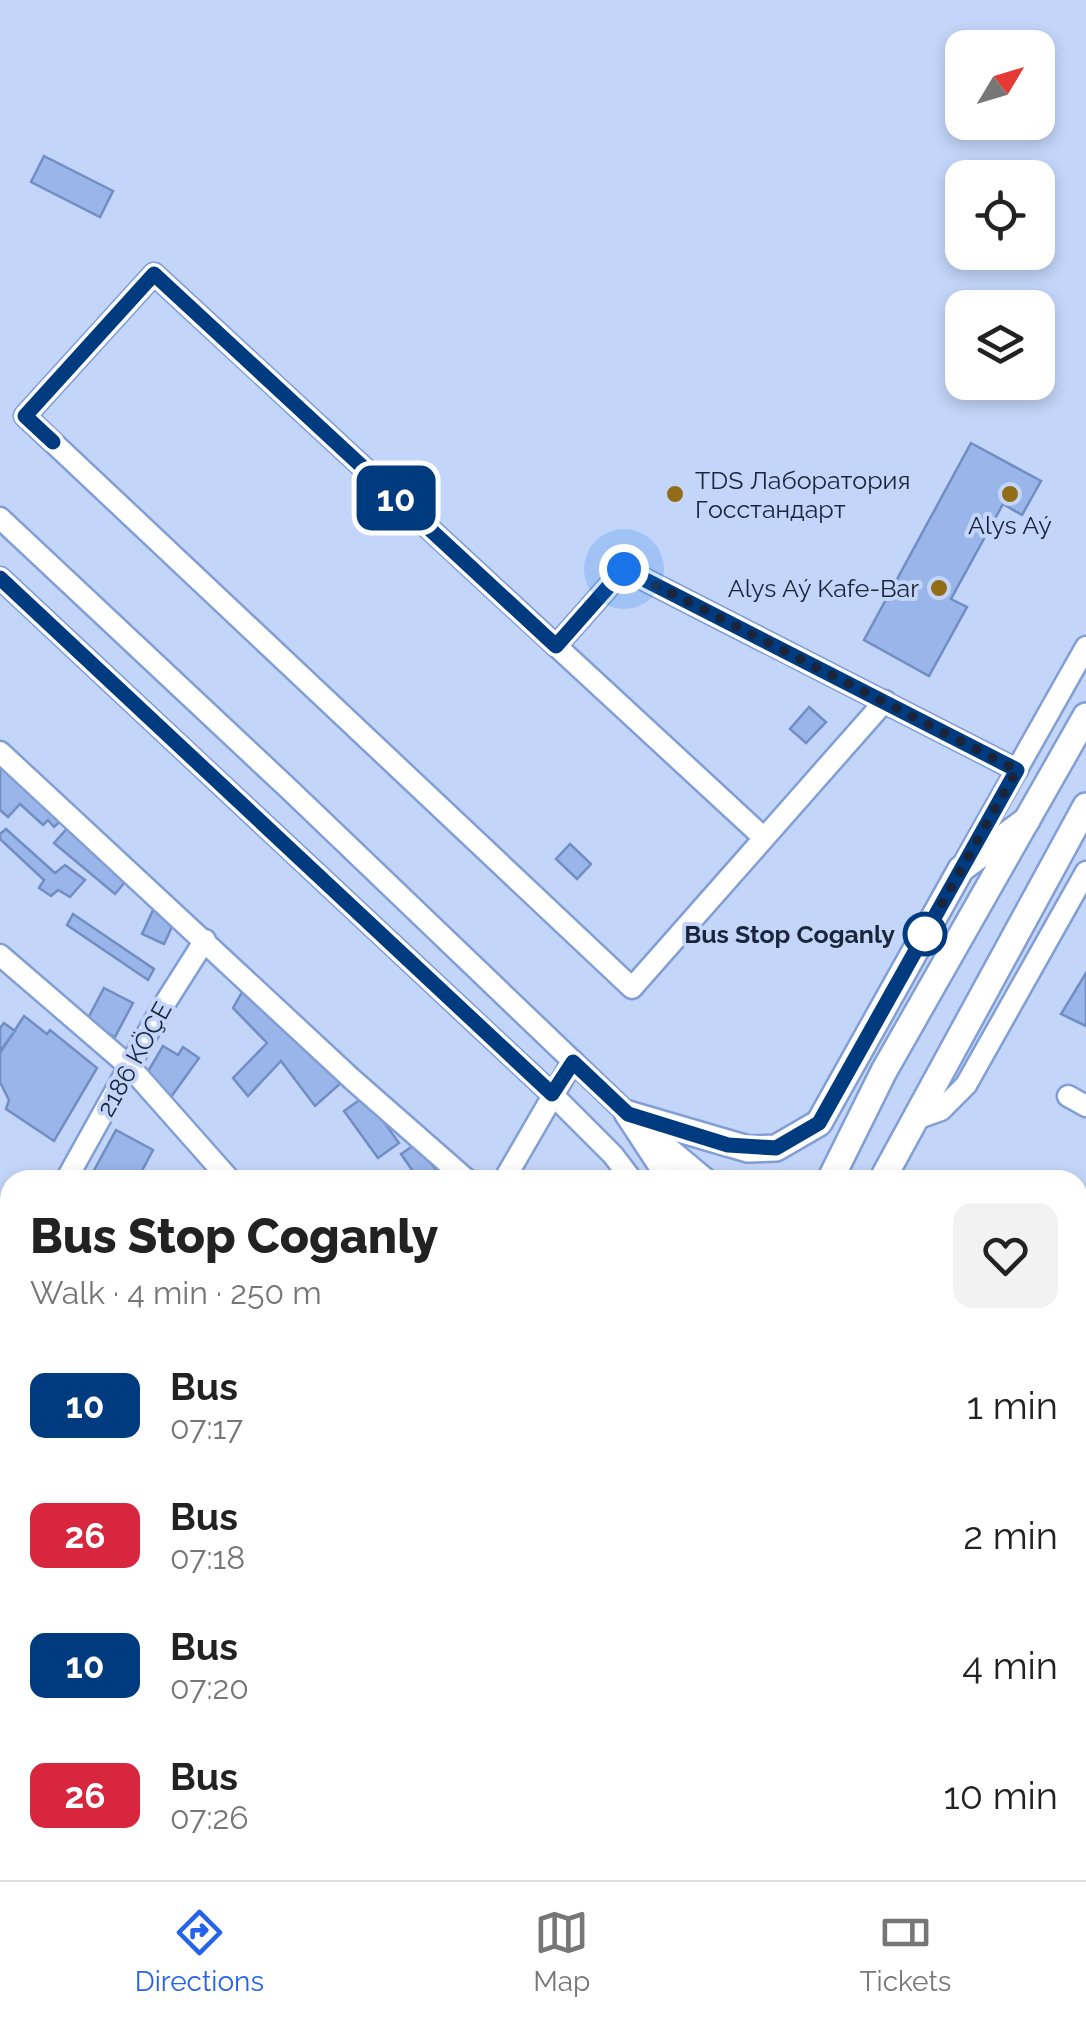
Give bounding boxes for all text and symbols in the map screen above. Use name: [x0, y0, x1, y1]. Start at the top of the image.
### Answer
north arrow: [945, 30, 1055, 140]
map controls: [945, 30, 1055, 400]
button: locate: [945, 160, 1055, 270]
button: layers: [945, 290, 1055, 400]
place label: TDS Лаборатория Госстандарт: [695, 465, 910, 524]
line badge: 10: [351, 466, 441, 530]
text: 10: [377, 478, 415, 519]
marker: TDS Лаборатория Госстандарт: [664, 483, 686, 505]
marker: Alys Aý: [999, 483, 1021, 505]
place label: Alys Aý: [968, 510, 1052, 540]
your location: [599, 544, 649, 594]
place label: Alys Aý Kafe-Bar: [728, 573, 919, 603]
marker: Alys Aý Kafe-Bar: [928, 577, 950, 599]
marker: Bus Stop Coganly: [904, 913, 946, 955]
place label: Bus Stop Coganly: [684, 919, 895, 949]
street label: 2186 KÖÇE: [90, 997, 178, 1121]
button: heart: [953, 1203, 1058, 1308]
text: Bus Stop Coganly: [30, 1208, 438, 1264]
text: Walk · 4 min · 250 m: [30, 1274, 322, 1311]
text: Bus: [170, 1364, 238, 1409]
text: 1 min: [967, 1383, 1058, 1428]
text: 10: [66, 1385, 104, 1426]
text: 07:17: [170, 1409, 243, 1446]
text: Bus: [170, 1494, 238, 1539]
text: 2 min: [963, 1513, 1058, 1558]
text: 26: [65, 1515, 106, 1556]
text: 07:18: [170, 1539, 245, 1576]
text: Bus: [170, 1624, 238, 1669]
text: 4 min: [962, 1643, 1058, 1688]
text: 10: [66, 1645, 104, 1686]
text: 07:20: [170, 1669, 249, 1706]
text: Bus: [170, 1754, 238, 1799]
text: 10 min: [943, 1773, 1058, 1818]
text: 26: [65, 1775, 106, 1816]
text: 07:26: [170, 1799, 248, 1836]
tab: Directions: [135, 1905, 264, 1998]
tab: Map: [533, 1905, 590, 1998]
tab: Tickets: [859, 1905, 951, 1998]

